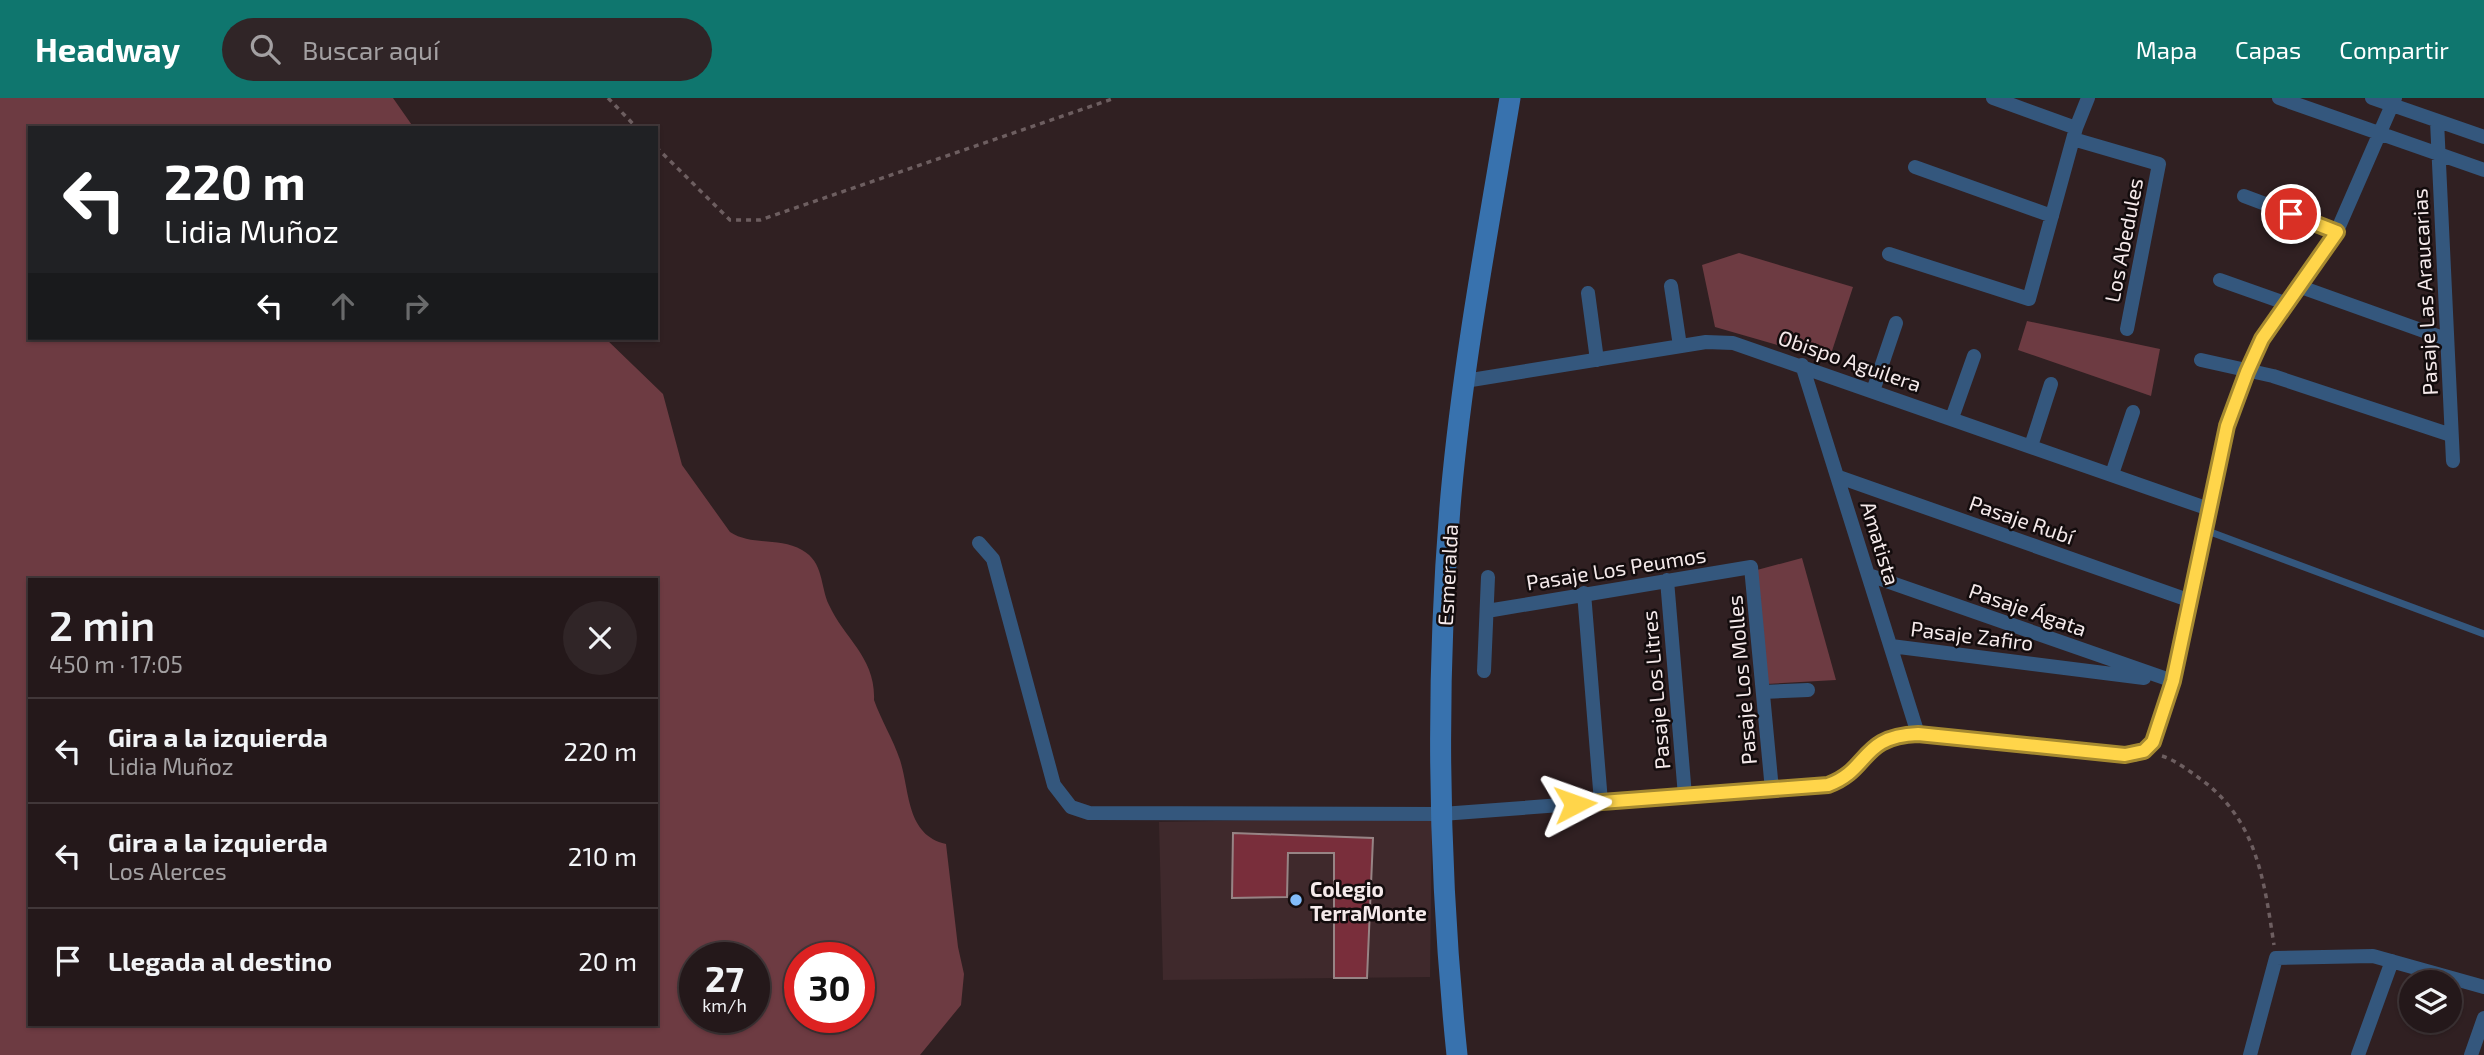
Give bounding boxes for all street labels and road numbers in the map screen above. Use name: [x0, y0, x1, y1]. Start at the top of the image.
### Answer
street label: Los Abedules: [2099, 176, 2147, 304]
street label: Pasaje Las Araucarias: [2406, 188, 2443, 396]
street label: Obispo Aguilera: [1775, 324, 1925, 396]
street label: Pasaje Rubí: [1966, 489, 2079, 550]
street label: Amatista: [1856, 498, 1906, 588]
street label: Esmeralda: [1432, 523, 1462, 627]
street label: Pasaje Los Peumos: [1524, 541, 1708, 596]
street label: Pasaje Ágata: [1966, 577, 2090, 642]
street label: Pasaje Los Molles: [1721, 594, 1762, 766]
street label: Pasaje Los Litres: [1636, 609, 1675, 770]
street label: Pasaje Zafiro: [1909, 615, 2035, 656]

